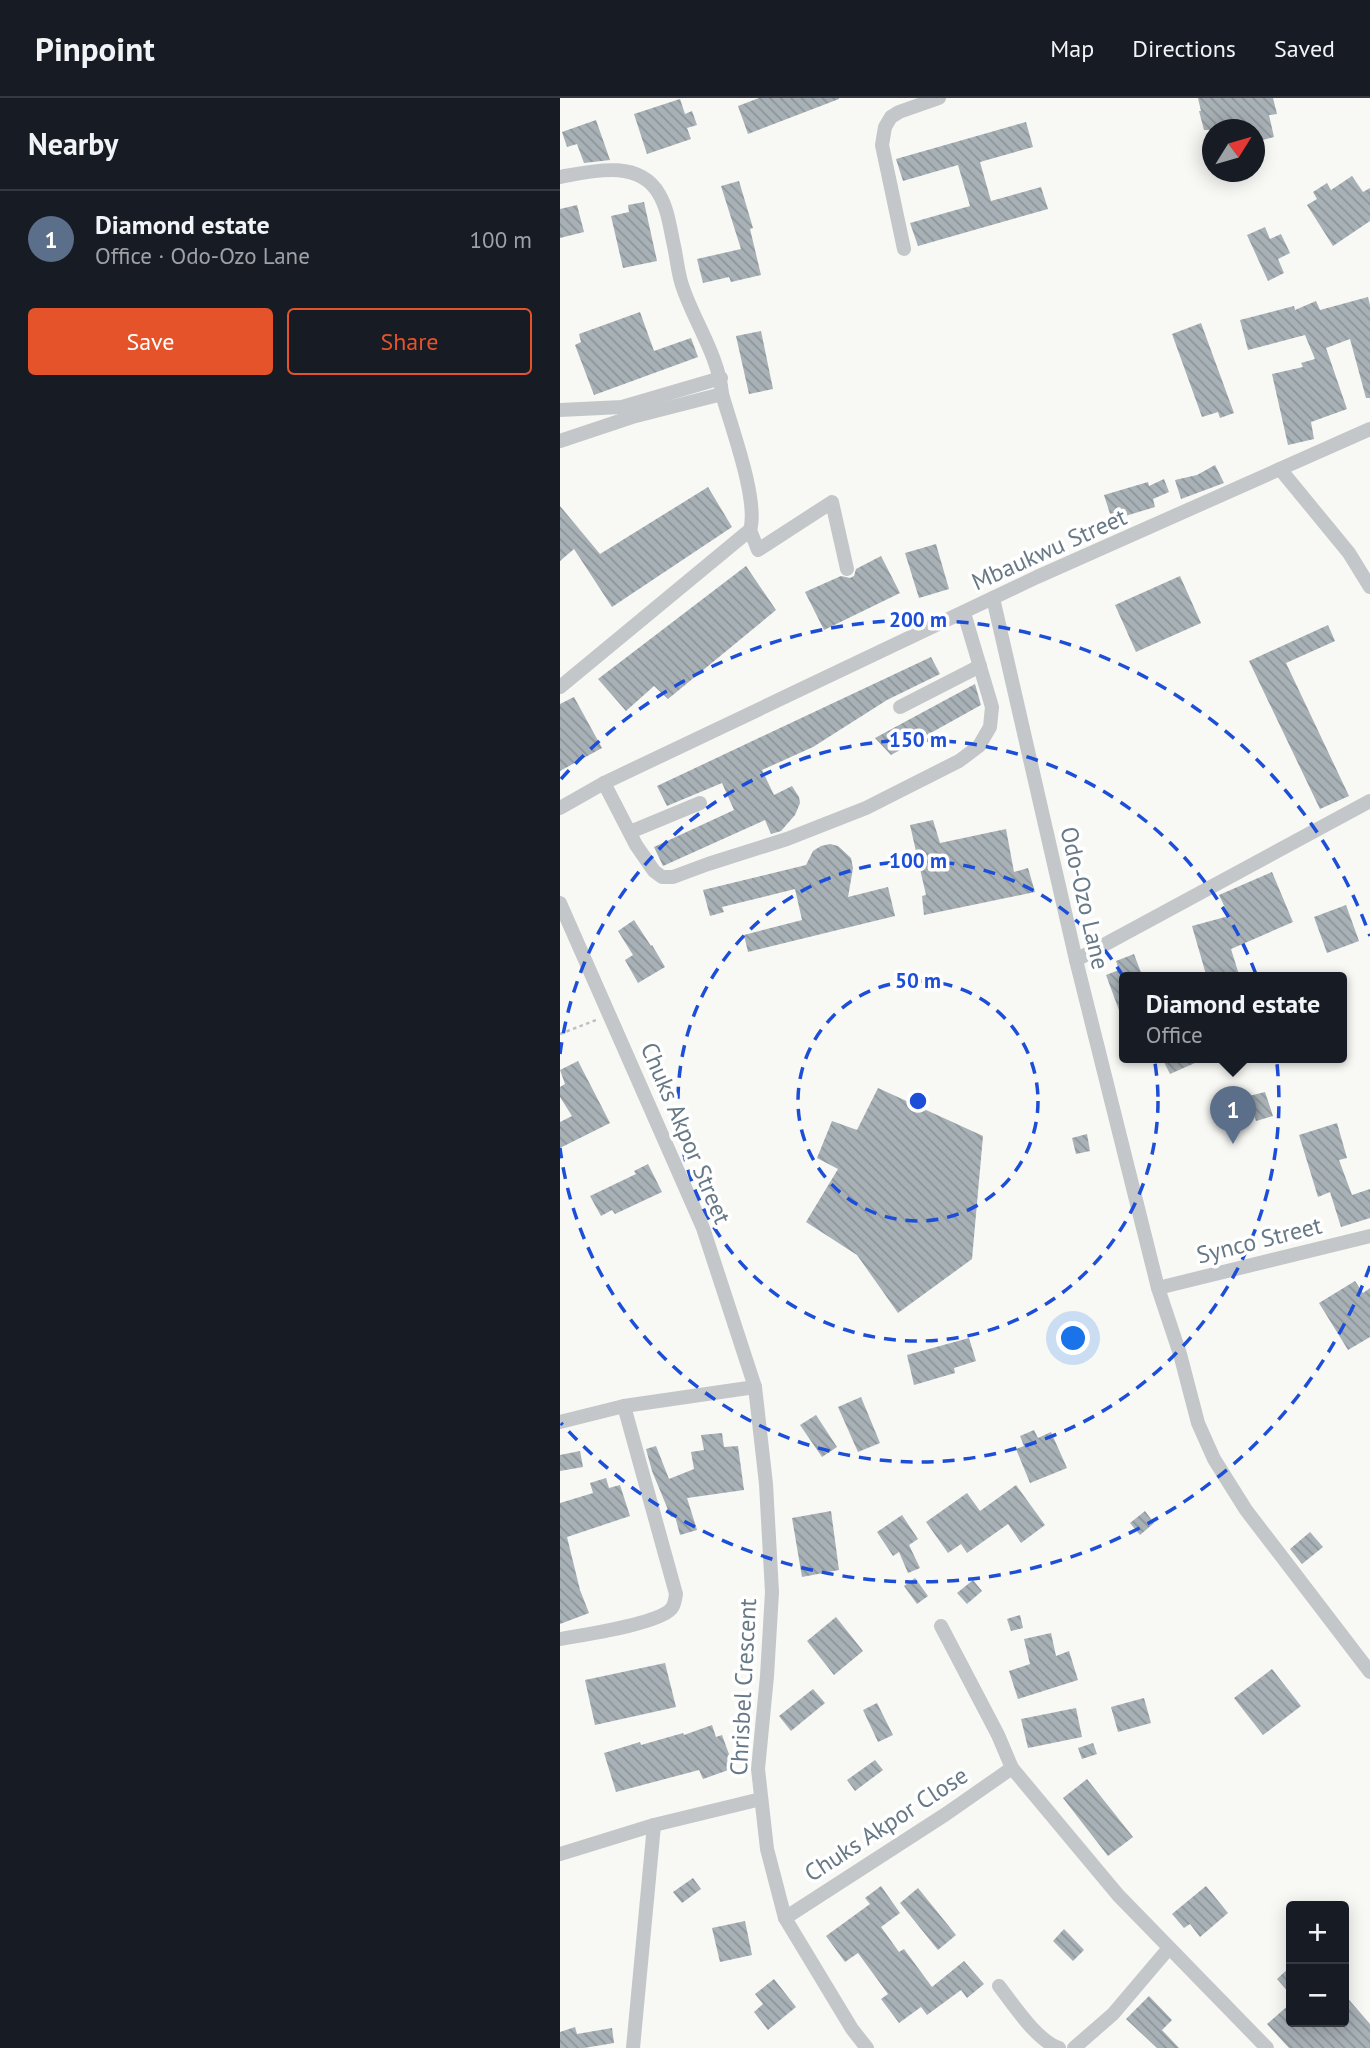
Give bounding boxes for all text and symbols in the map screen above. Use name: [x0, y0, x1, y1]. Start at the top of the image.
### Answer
text: Pinpoint: [35, 27, 155, 70]
text: Map: [1050, 33, 1094, 64]
text: Directions: [1132, 33, 1236, 64]
text: Saved: [1274, 33, 1335, 64]
north arrow: [1202, 119, 1265, 182]
text: Nearby: [28, 124, 118, 163]
text: Diamond estate: [95, 208, 270, 241]
text: 1: [44, 225, 58, 254]
text: 100 m: [470, 225, 532, 254]
text: Office · Odo-Ozo Lane: [95, 241, 310, 270]
button: Save: [28, 308, 273, 375]
button: Share: [287, 308, 532, 375]
street label: Mbaukwu Street: [967, 501, 1131, 597]
text: 200 m: [889, 606, 947, 633]
text: 150 m: [889, 726, 947, 753]
street label: Odo-Ozo Lane: [1054, 824, 1116, 972]
text: 100 m: [889, 847, 947, 874]
text: 50 m: [895, 967, 941, 994]
popup: [1119, 972, 1347, 1063]
text: Diamond estate: [1146, 987, 1320, 1020]
text: Office: [1146, 1020, 1203, 1049]
street label: Chuks Akpor Street: [634, 1038, 738, 1228]
pin: 1: [1210, 1086, 1256, 1144]
centre of rings: [906, 1089, 930, 1113]
street label: Synco Street: [1193, 1209, 1325, 1271]
your location: [1056, 1321, 1090, 1355]
street label: Chrisbel Crescent: [723, 1598, 763, 1776]
street label: Chuks Akpor Close: [798, 1760, 974, 1888]
map controls: [1286, 1901, 1349, 2027]
button: +: [1286, 1901, 1349, 1964]
button: −: [1286, 1964, 1349, 2027]

